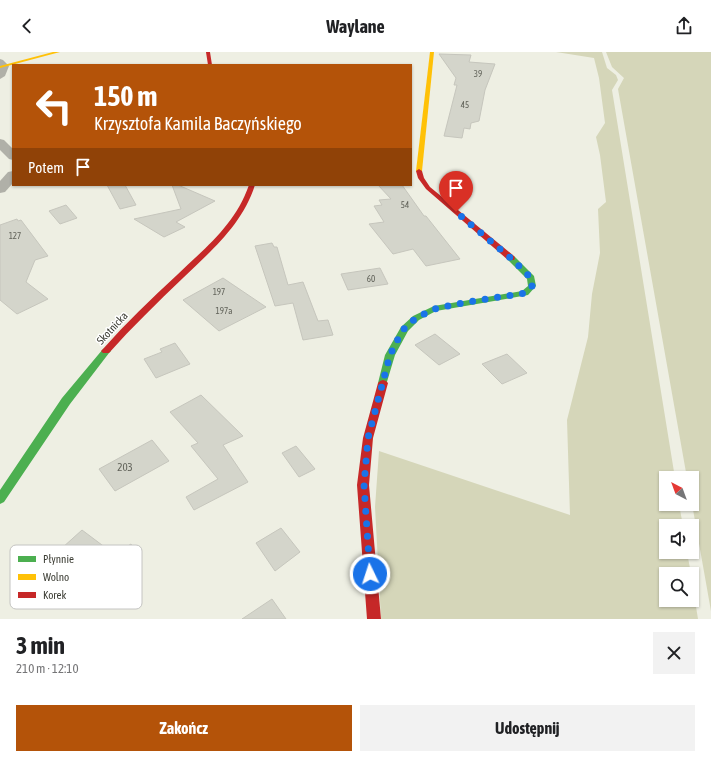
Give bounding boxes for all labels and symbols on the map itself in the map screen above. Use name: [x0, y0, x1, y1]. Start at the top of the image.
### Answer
house number: 39: [474, 69, 482, 79]
house number: 45: [461, 100, 469, 110]
pin: [439, 171, 473, 212]
house number: 54: [401, 200, 409, 210]
house number: 127: [9, 231, 21, 241]
house number: 60: [367, 274, 375, 284]
house number: 197: [213, 287, 225, 297]
house number: 197a: [216, 306, 232, 316]
street label: Skotnicka: [94, 309, 130, 347]
house number: 203: [117, 461, 133, 473]
north arrow: [659, 471, 699, 511]
legend: [10, 545, 142, 609]
text: Płynnie: [43, 553, 74, 565]
position arrow: [349, 553, 391, 595]
text: Wolno: [43, 571, 69, 583]
text: Korek: [43, 589, 67, 601]

